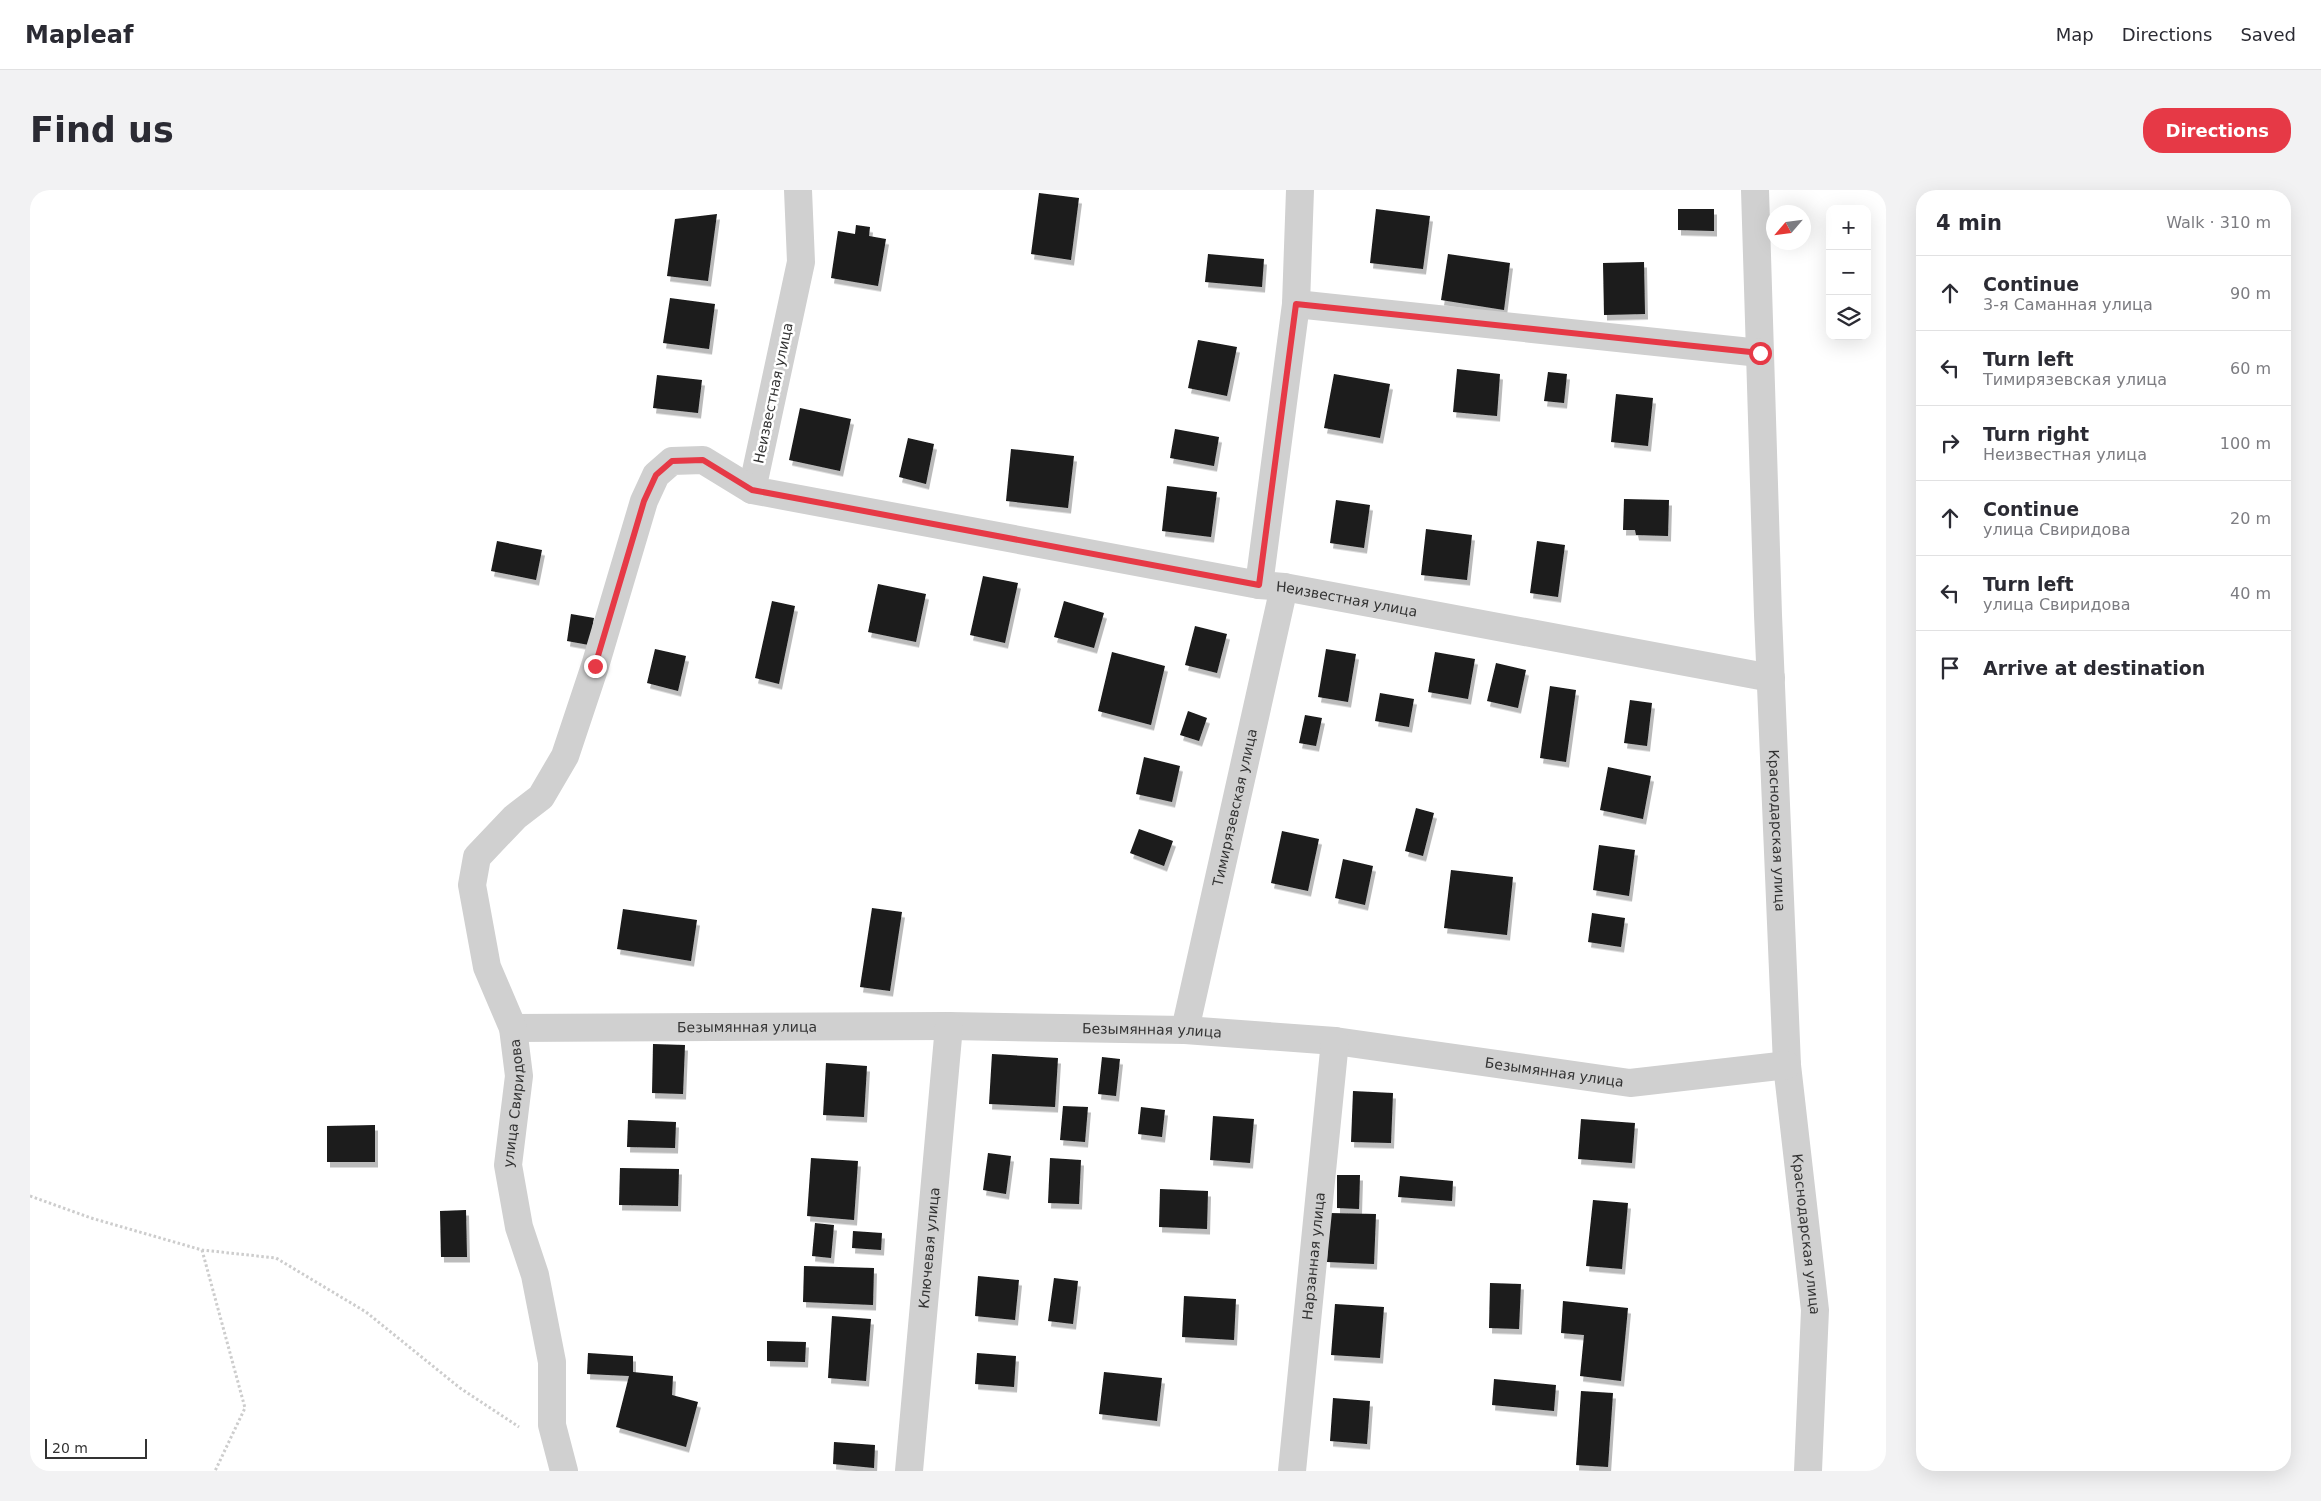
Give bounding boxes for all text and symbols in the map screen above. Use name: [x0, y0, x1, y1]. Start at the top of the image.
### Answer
text: Mapleaf: [25, 21, 133, 49]
text: Map: [2056, 24, 2094, 45]
text: Directions: [2122, 24, 2212, 45]
text: Saved: [2240, 24, 2296, 45]
button: Directions: [2143, 108, 2291, 153]
text: Find us: [30, 110, 174, 150]
north arrow: [1766, 205, 1811, 250]
map controls: [1826, 205, 1871, 340]
button: +: [1826, 205, 1871, 250]
text: 4 min: [1936, 211, 2002, 235]
text: Walk · 310 m: [2166, 213, 2271, 232]
button: −: [1826, 250, 1871, 295]
text: Continue: [1983, 273, 2079, 295]
icon: ahead: [1936, 279, 1964, 307]
text: 90 m: [2230, 284, 2271, 303]
button: layers: [1826, 295, 1871, 340]
text: 3-я Саманная улица: [1983, 295, 2153, 314]
street label: Неизвестная улица: [750, 321, 796, 465]
route start: [1749, 342, 1772, 365]
text: Turn left: [1983, 348, 2074, 370]
icon: left: [1936, 354, 1964, 382]
text: 60 m: [2230, 359, 2271, 378]
text: Тимирязевская улица: [1983, 370, 2167, 389]
text: Turn right: [1983, 423, 2089, 445]
icon: right: [1936, 429, 1964, 457]
text: 100 m: [2220, 434, 2271, 453]
text: Неизвестная улица: [1983, 445, 2147, 464]
text: Continue: [1983, 498, 2079, 520]
icon: ahead: [1936, 504, 1964, 532]
text: 20 m: [2230, 509, 2271, 528]
text: улица Свиридова: [1983, 520, 2131, 539]
text: Turn left: [1983, 573, 2074, 595]
street label: Неизвестная улица: [1275, 578, 1419, 620]
icon: left: [1936, 579, 1964, 607]
text: 40 m: [2230, 584, 2271, 603]
text: улица Свиридова: [1983, 595, 2131, 614]
icon: arrive: [1936, 654, 1964, 682]
route end: [584, 655, 607, 678]
text: Arrive at destination: [1983, 657, 2205, 679]
street label: Тимирязевская улица: [1209, 727, 1260, 889]
street label: Краснодарская улица: [1766, 749, 1789, 912]
street label: Безымянная улица: [677, 1019, 817, 1035]
street label: Безымянная улица: [1082, 1020, 1222, 1041]
street label: улица Свиридова: [500, 1038, 527, 1168]
street label: Безымянная улица: [1484, 1054, 1625, 1090]
street label: Краснодарская улица: [1789, 1153, 1823, 1315]
street label: Ключевая улица: [916, 1187, 942, 1309]
street label: Нарзанная улица: [1299, 1191, 1328, 1321]
scale bar: [45, 1436, 148, 1459]
text: 20 m: [52, 1440, 88, 1456]

